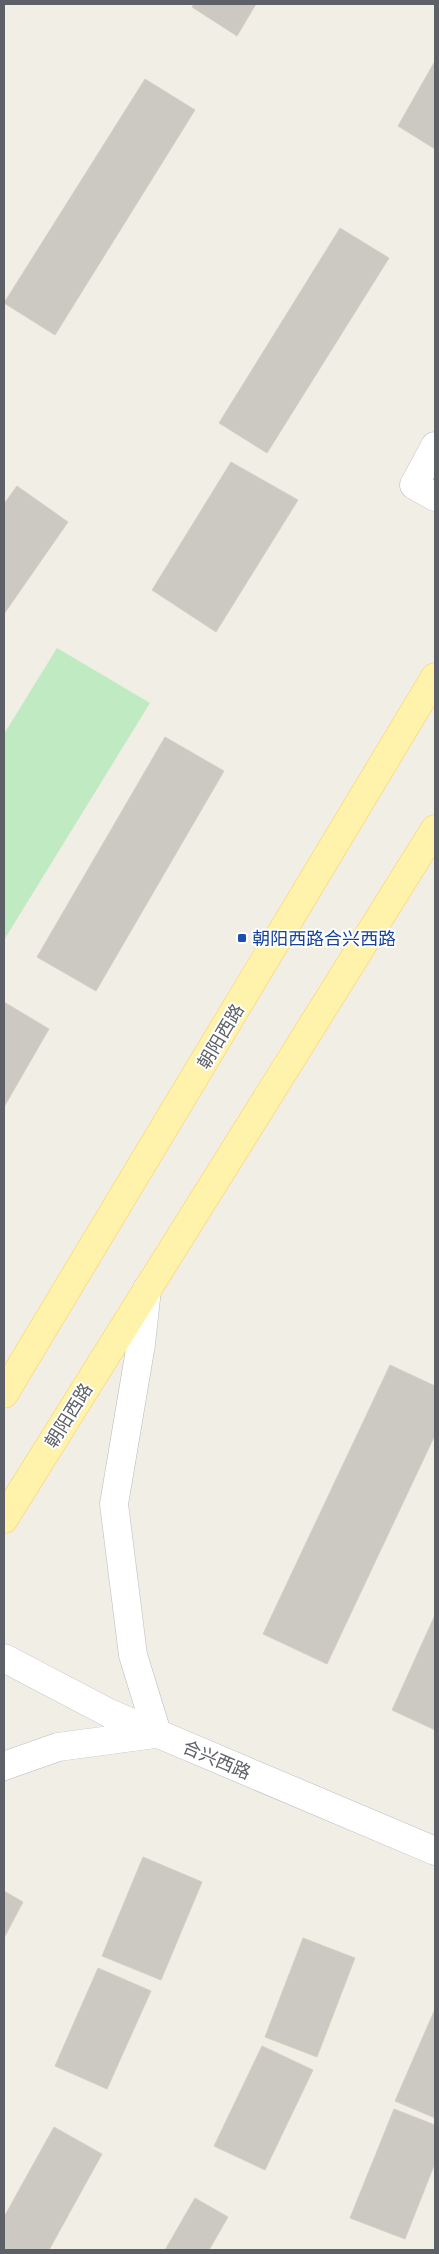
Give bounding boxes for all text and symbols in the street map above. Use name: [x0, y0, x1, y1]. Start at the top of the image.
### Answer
place label: 朝阳西路合兴西路: [252, 927, 396, 949]
marker: 朝阳西路合兴西路: [236, 932, 248, 944]
street label: 朝阳西路: [192, 999, 248, 1073]
street label: 朝阳西路: [40, 1379, 96, 1451]
street label: 合兴西路: [180, 1735, 254, 1783]

